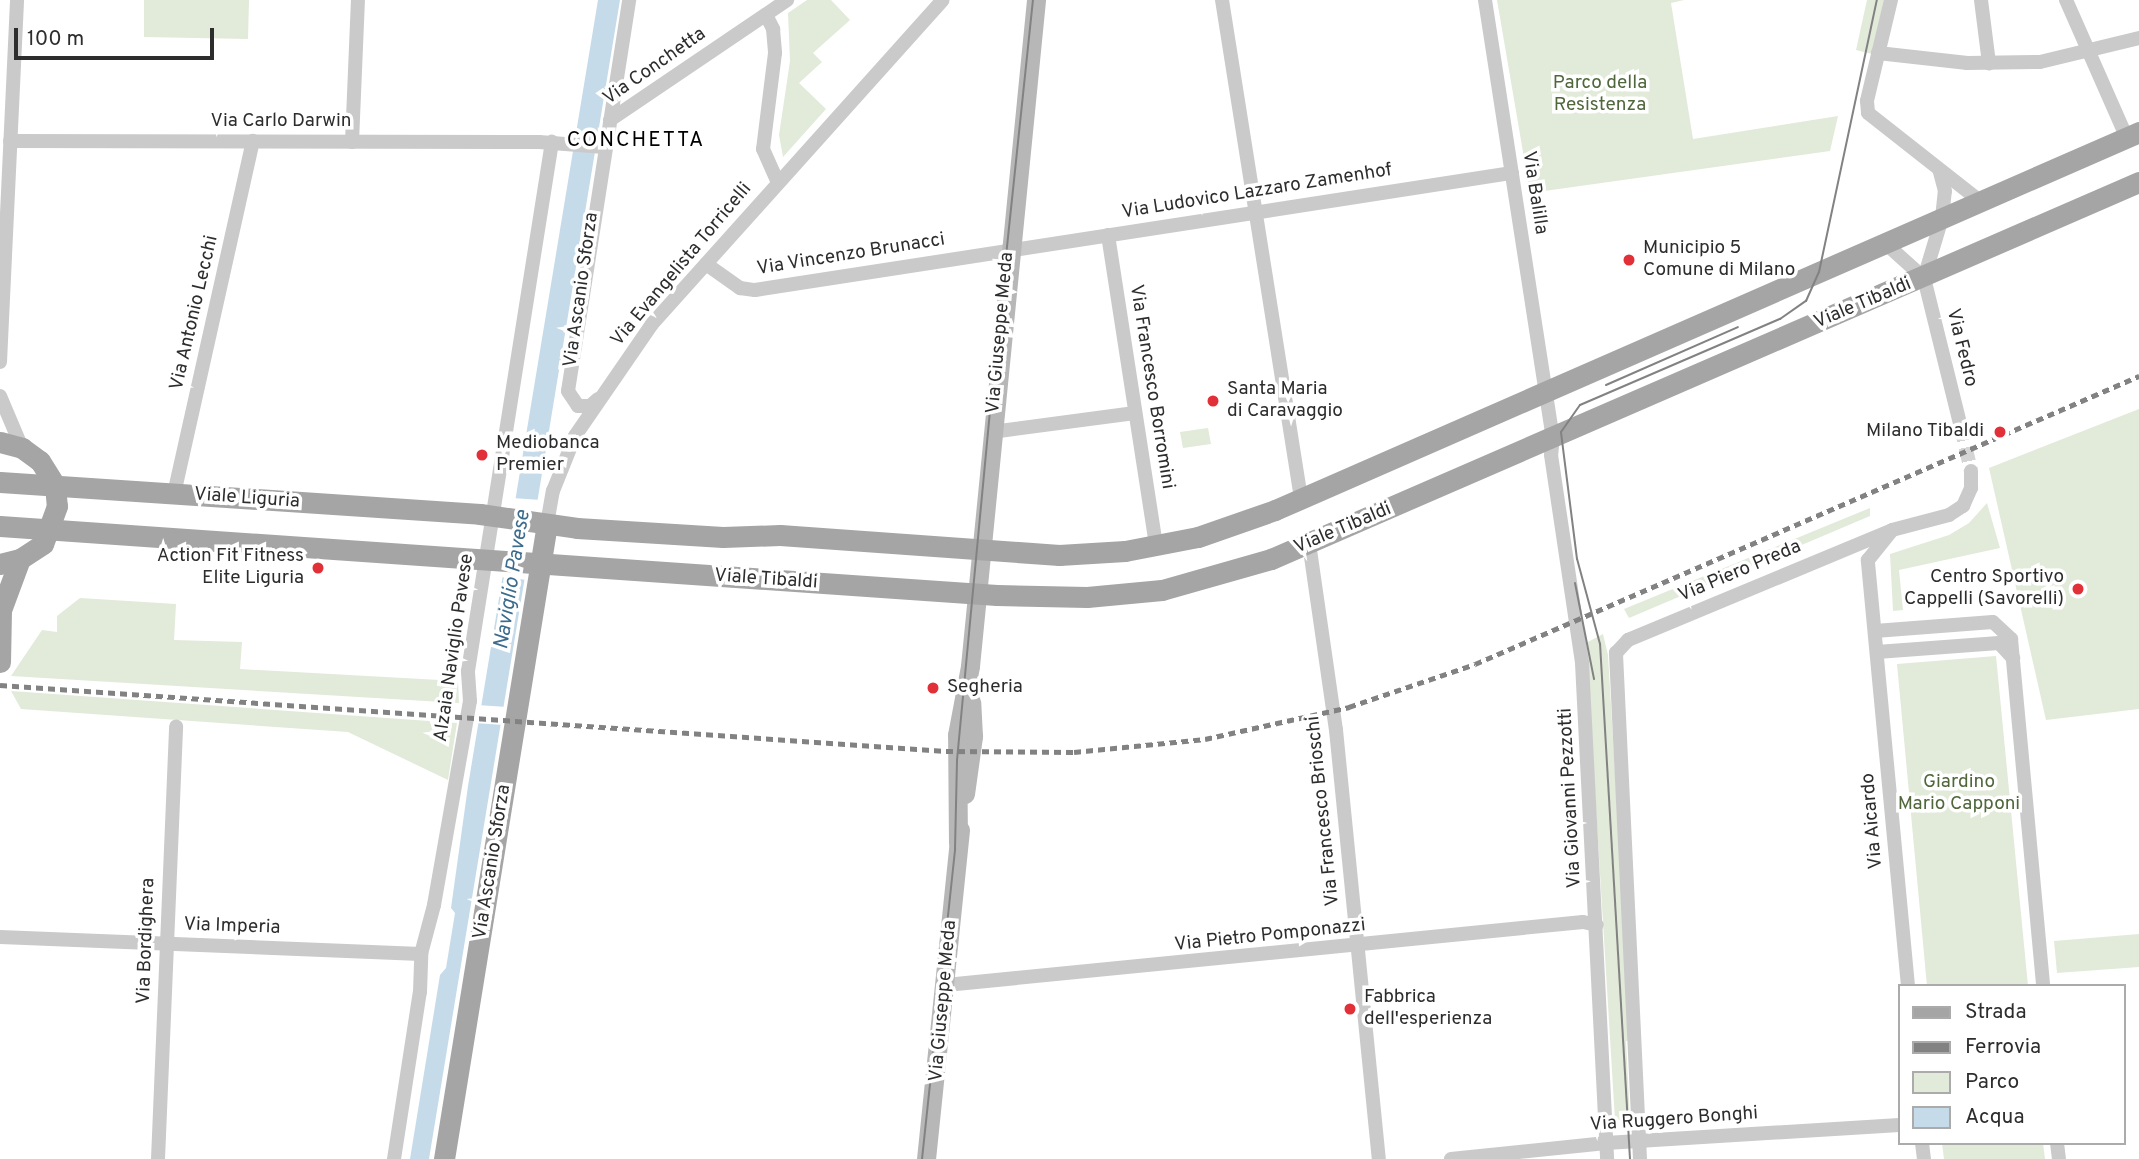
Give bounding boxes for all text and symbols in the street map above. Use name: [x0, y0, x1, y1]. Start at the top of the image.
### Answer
scale bar: [18, 14, 217, 58]
street label: Via Conchetta: [599, 23, 711, 111]
text: 100 m: [27, 26, 84, 53]
park label: Parco della Resistenza: [1553, 73, 1647, 117]
street label: Via Carlo Darwin: [211, 111, 351, 133]
district label: CONCHETTA: [568, 128, 704, 154]
street label: Via Balilla: [1516, 150, 1552, 236]
street label: Via Ludovico Lazzaro Zamenhof: [1120, 159, 1394, 225]
street label: Via Evangelista Torricelli: [607, 178, 757, 352]
street label: Via Ascanio Sforza: [560, 211, 604, 369]
street label: Via Vincenzo Brunacci: [755, 229, 947, 281]
street label: Via Antonio Lecchi: [166, 233, 224, 393]
place label: Municipio 5 Comune di Milano: [1643, 238, 1795, 282]
street label: Via Giuseppe Meda: [983, 251, 1019, 415]
marker: Municipio 5 Comune di Milano: [1621, 252, 1637, 268]
street label: Viale Tibaldi: [1811, 273, 1915, 335]
street label: Via Francesco Borromini: [1124, 283, 1178, 491]
street label: Via Fedro: [1940, 307, 1982, 389]
place label: Santa Maria di Caravaggio: [1227, 379, 1343, 423]
marker: Santa Maria di Caravaggio: [1205, 393, 1221, 409]
place label: Milano Tibaldi: [1865, 421, 1984, 443]
marker: Milano Tibaldi: [1990, 422, 2010, 442]
place label: Mediobanca Premier: [496, 433, 599, 477]
marker: Mediobanca Premier: [474, 447, 490, 463]
street label: Viale Liguria: [193, 484, 301, 514]
street label: Viale Tibaldi: [1291, 498, 1395, 560]
water label: Naviglio Pavese: [490, 508, 536, 652]
street label: Via Piero Preda: [1675, 536, 1805, 608]
place label: Action Fit Fitness Elite Liguria: [157, 546, 304, 590]
street label: Alzaia Naviglio Pavese: [430, 552, 480, 744]
marker: Action Fit Fitness Elite Liguria: [310, 560, 326, 576]
street label: Viale Tibaldi: [713, 565, 819, 595]
place label: Centro Sportivo Cappelli (Savorelli): [1904, 567, 2064, 611]
marker: Centro Sportivo Cappelli (Savorelli): [2070, 581, 2086, 597]
place label: Segheria: [947, 677, 1023, 699]
marker: Segheria: [925, 680, 941, 696]
street label: Via Giovanni Pezzotti: [1555, 707, 1587, 889]
street label: Via Francesco Brioschi: [1303, 715, 1345, 907]
street label: Via Aicardo: [1857, 772, 1889, 870]
park label: Giardino Mario Capponi: [1898, 772, 2020, 816]
street label: Via Ascanio Sforza: [469, 783, 517, 941]
street label: Via Bordighera: [133, 877, 161, 1005]
street label: Via Imperia: [183, 914, 281, 940]
street label: Via Pietro Pomponazzi: [1173, 915, 1367, 957]
street label: Via Giuseppe Meda: [926, 919, 962, 1083]
legend: [1898, 984, 2125, 1145]
place label: Fabbrica dell'esperienza: [1364, 987, 1492, 1031]
text: Strada: [1965, 999, 2026, 1026]
marker: Fabbrica dell'esperienza: [1342, 1001, 1358, 1017]
text: Ferrovia: [1965, 1034, 2041, 1061]
text: Parco: [1965, 1069, 2019, 1096]
street label: Via Ruggero Bonghi: [1589, 1103, 1759, 1137]
text: Acqua: [1965, 1104, 2025, 1131]

